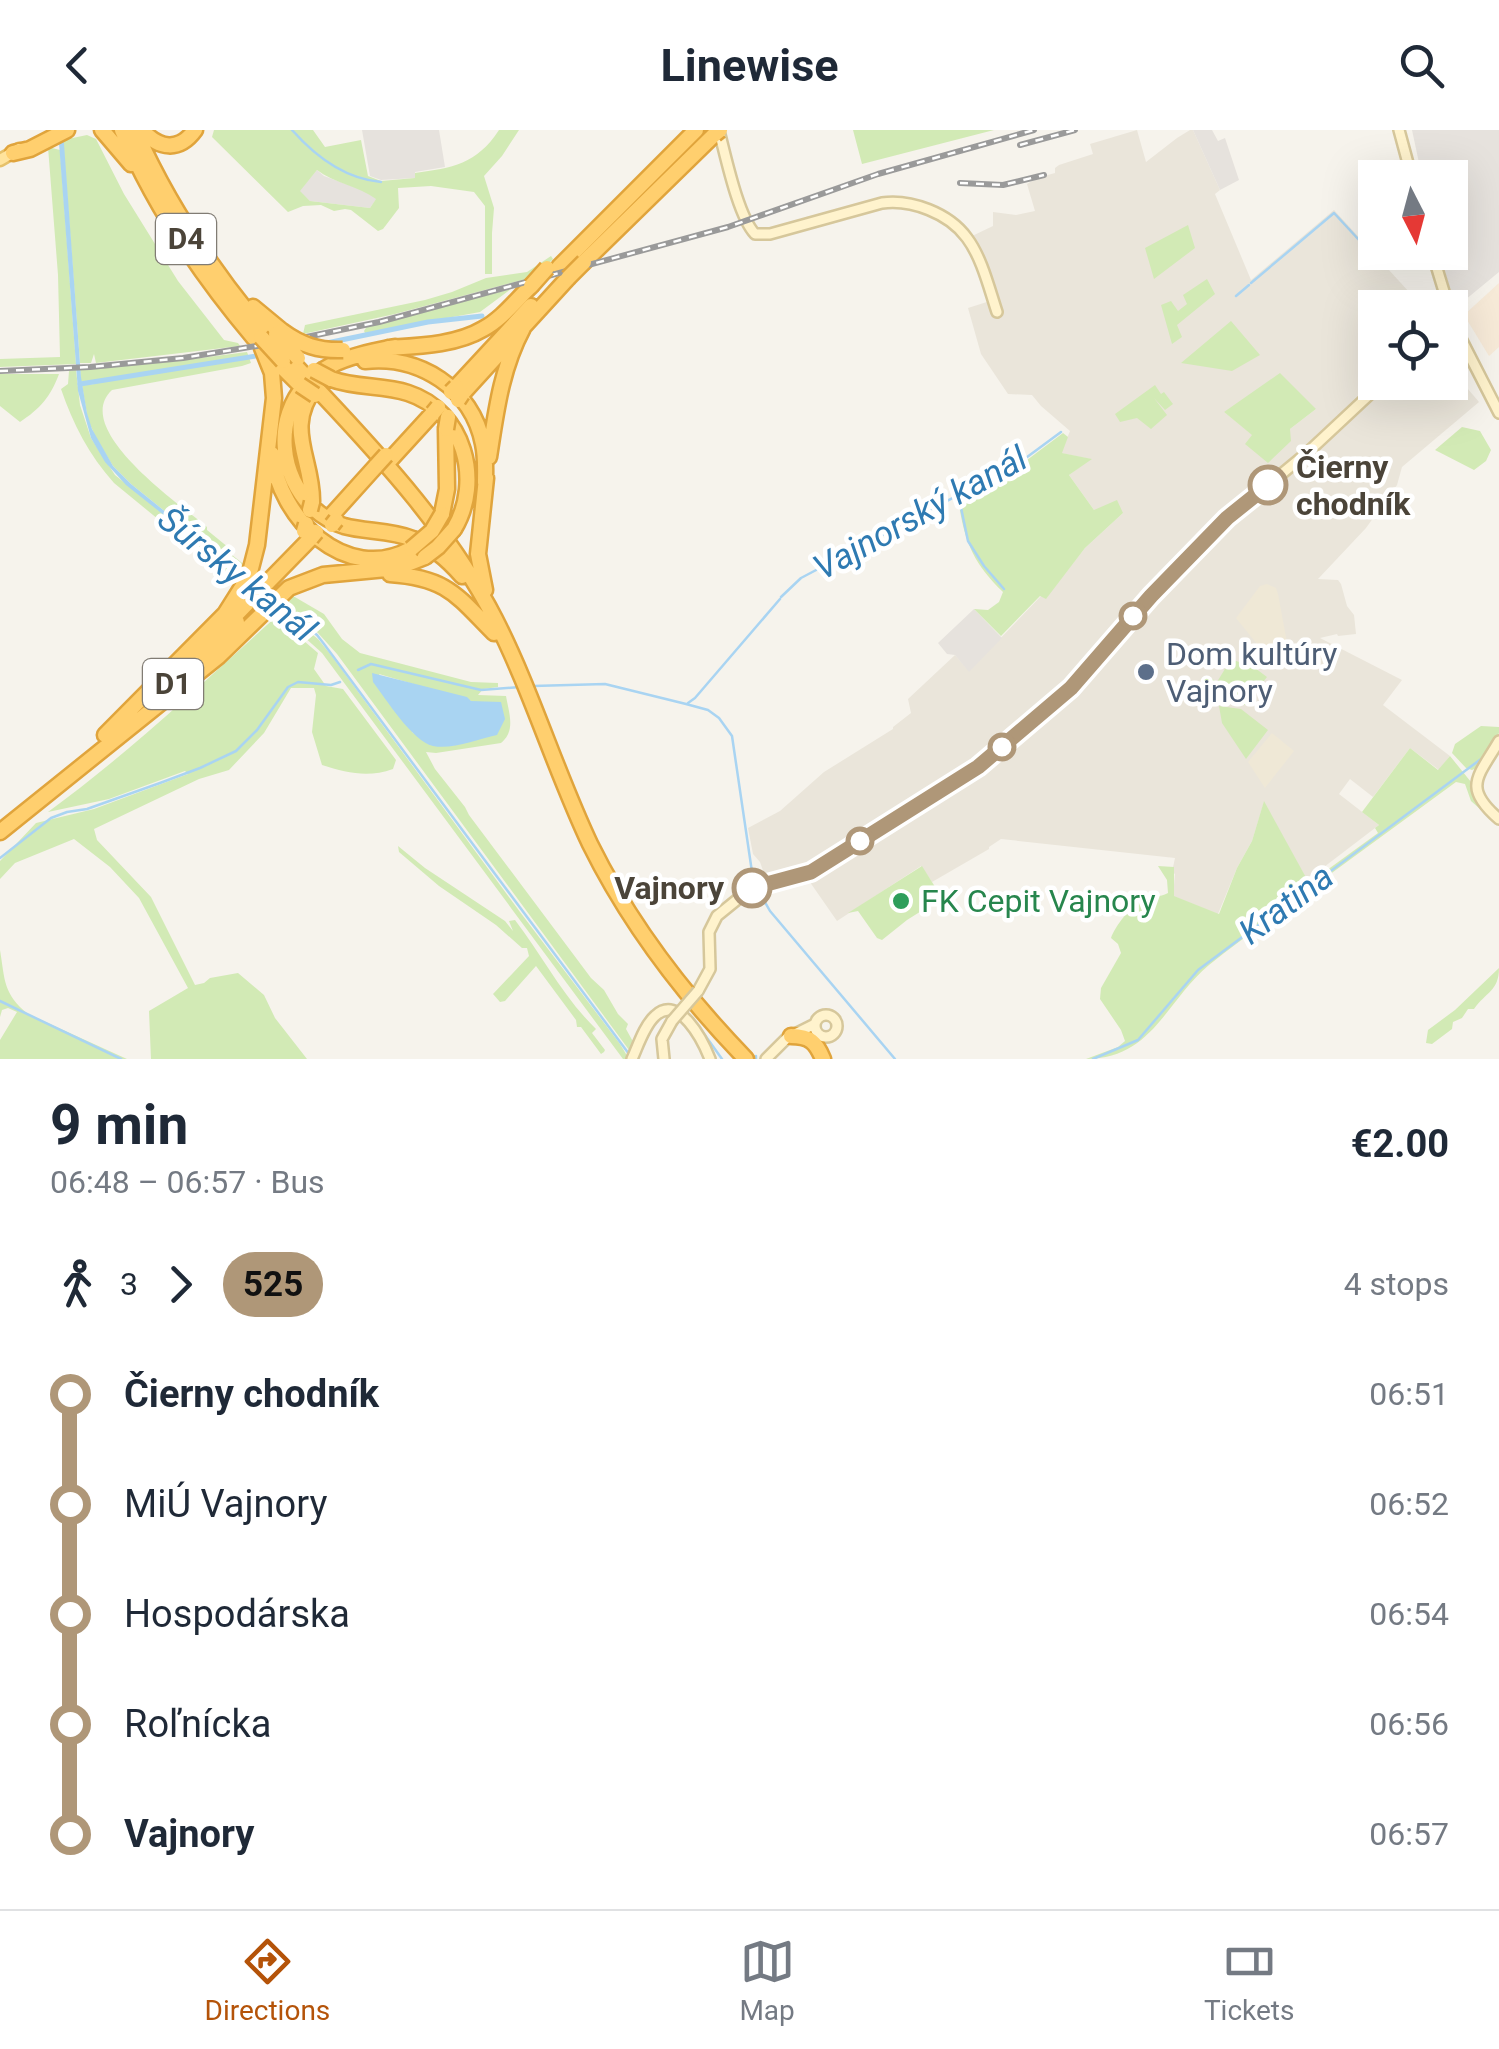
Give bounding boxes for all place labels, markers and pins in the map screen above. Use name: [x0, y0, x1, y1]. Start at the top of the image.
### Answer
place label: Čierny chodník: [1296, 448, 1411, 523]
marker: Čierny chodník: [1249, 466, 1287, 504]
unlabelled marker: [1120, 603, 1146, 629]
place label: Dom kultúry Vajnory: [1166, 635, 1337, 710]
marker: Dom kultúry Vajnory: [1135, 661, 1157, 683]
unlabelled marker: [989, 734, 1015, 760]
unlabelled marker: [847, 828, 873, 854]
place label: Vajnory: [614, 869, 725, 907]
marker: Vajnory: [733, 869, 771, 907]
place label: FK Cepit Vajnory: [921, 882, 1156, 920]
marker: FK Cepit Vajnory: [890, 890, 912, 912]

